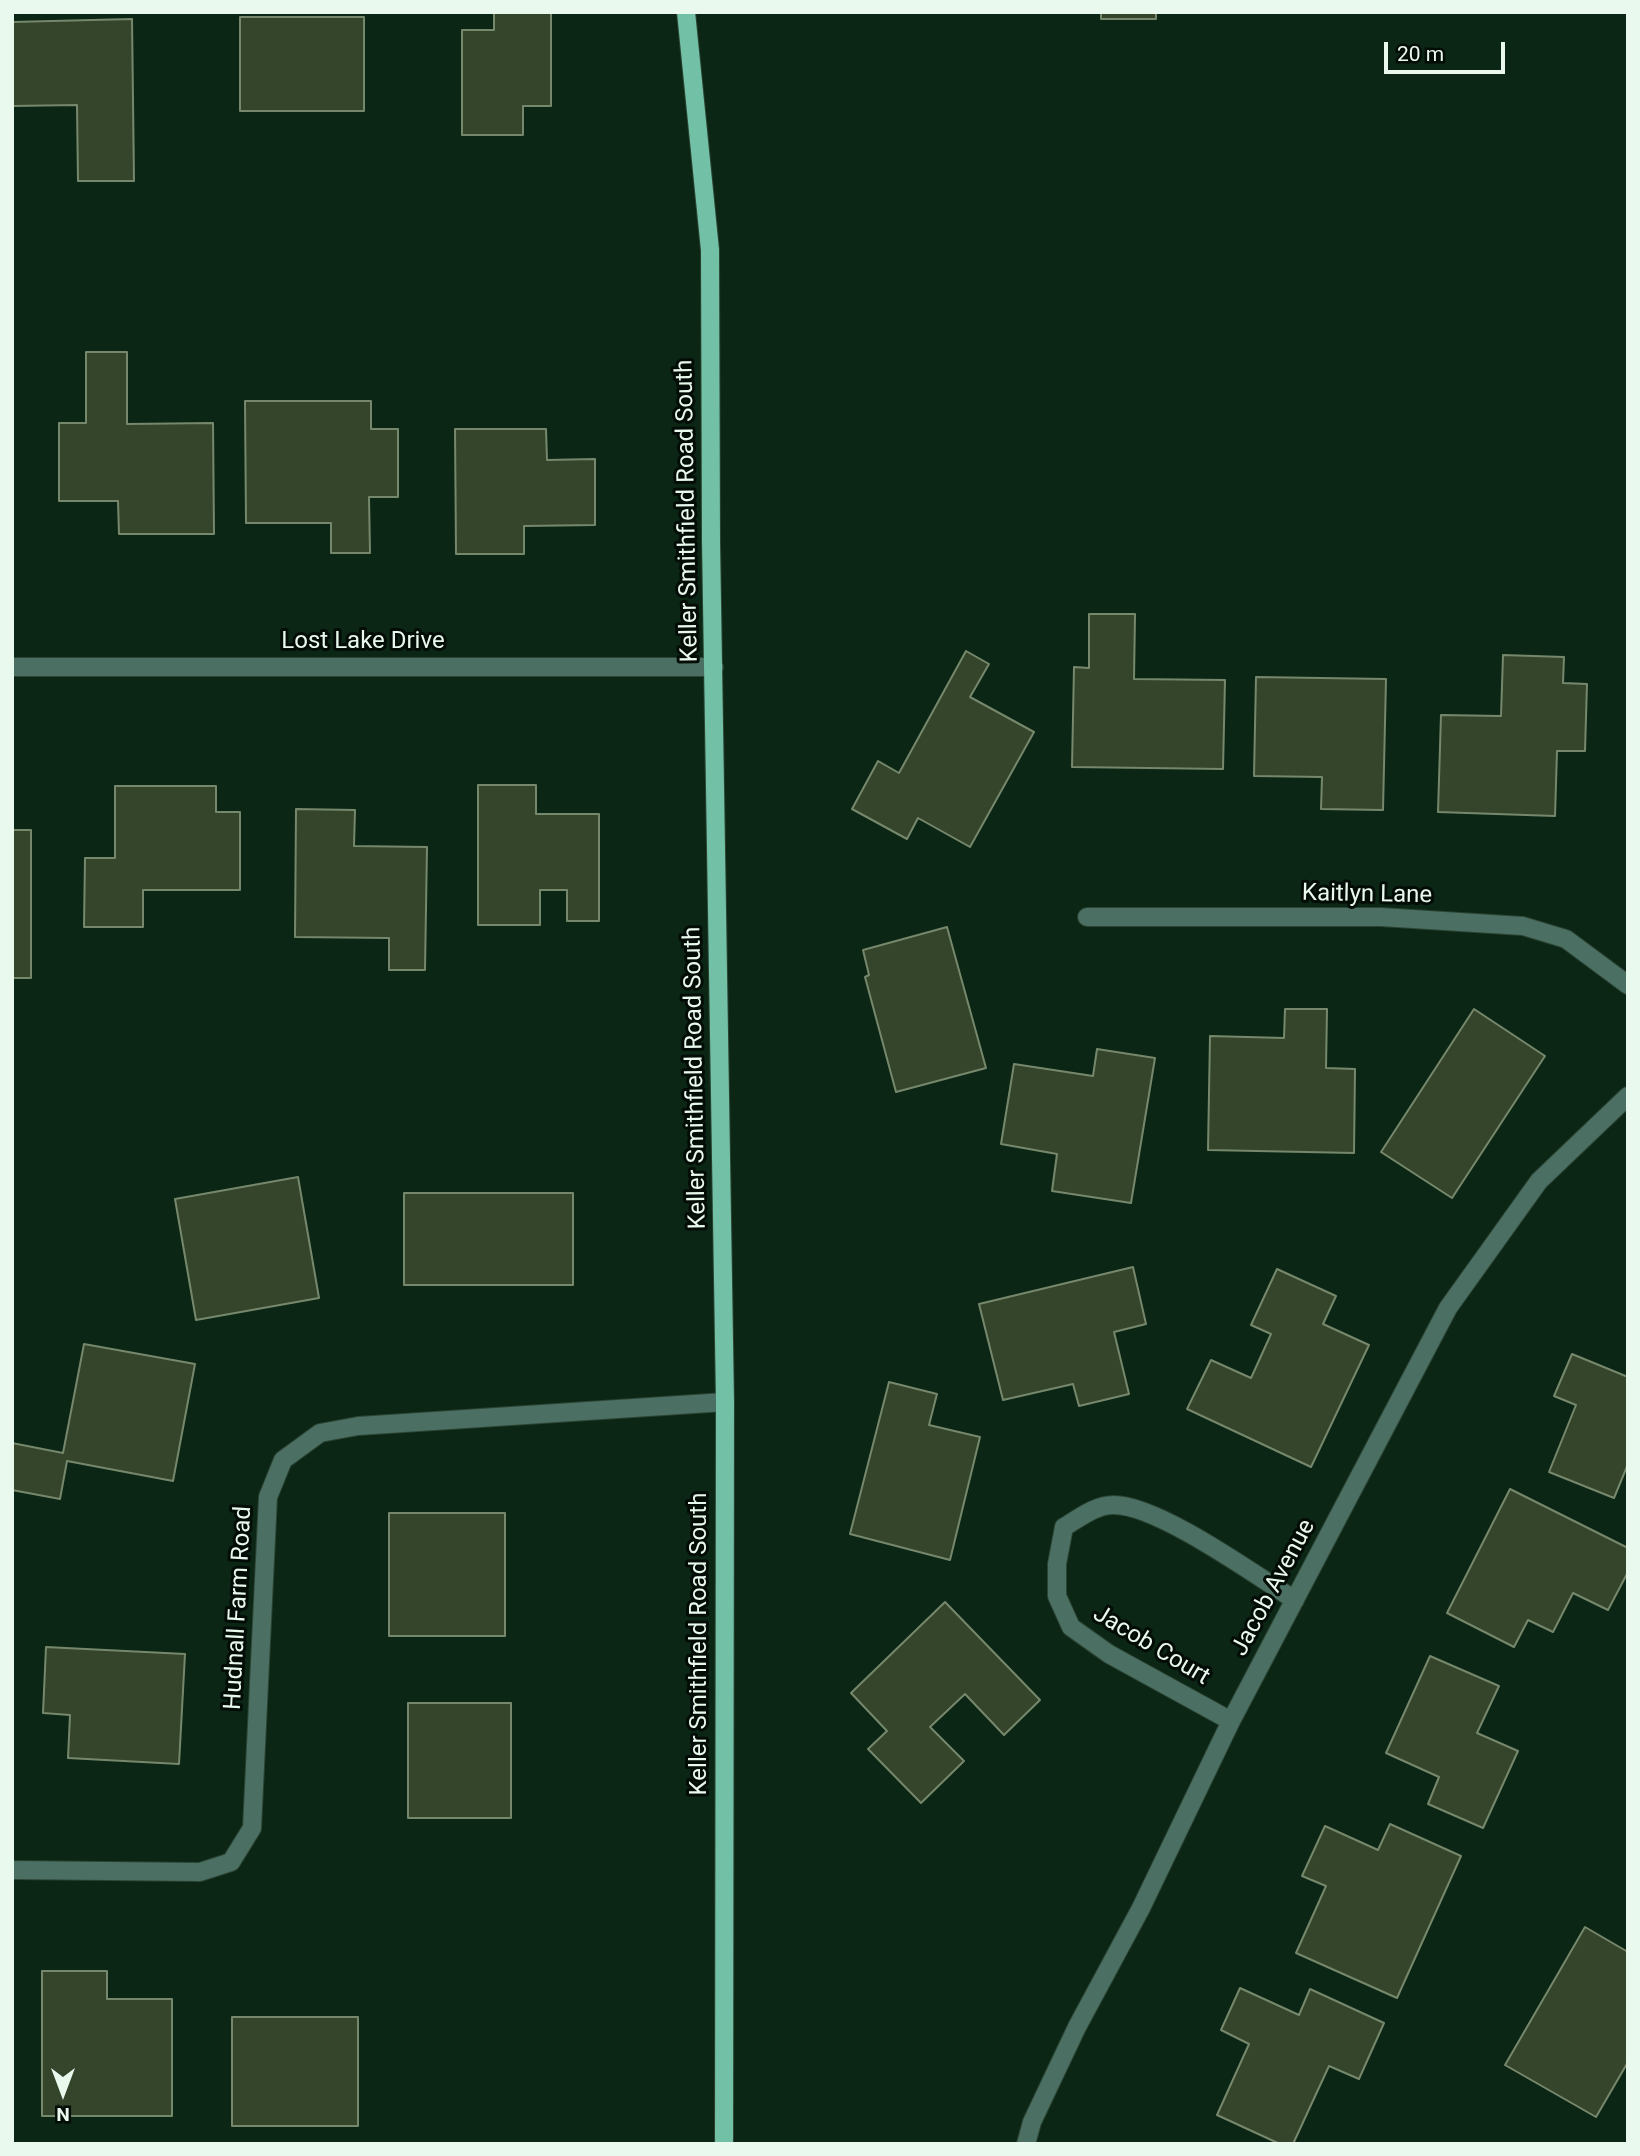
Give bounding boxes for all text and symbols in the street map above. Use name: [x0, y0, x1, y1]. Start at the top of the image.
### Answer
scale bar: [1388, 28, 1509, 72]
text: 20 m: [1397, 42, 1444, 66]
street label: Keller Smithfield Road South: [671, 359, 705, 663]
street label: Lost Lake Drive: [281, 628, 445, 656]
street label: Kaitlyn Lane: [1302, 879, 1432, 911]
street label: Keller Smithfield Road South: [679, 926, 713, 1230]
street label: Keller Smithfield Road South: [686, 1493, 714, 1795]
street label: Hudnall Farm Road: [219, 1505, 259, 1711]
street label: Jacob Avenue: [1226, 1515, 1322, 1661]
street label: Jacob Court: [1087, 1600, 1215, 1692]
north arrow: [28, 2058, 98, 2128]
text: N: [56, 2103, 70, 2126]

